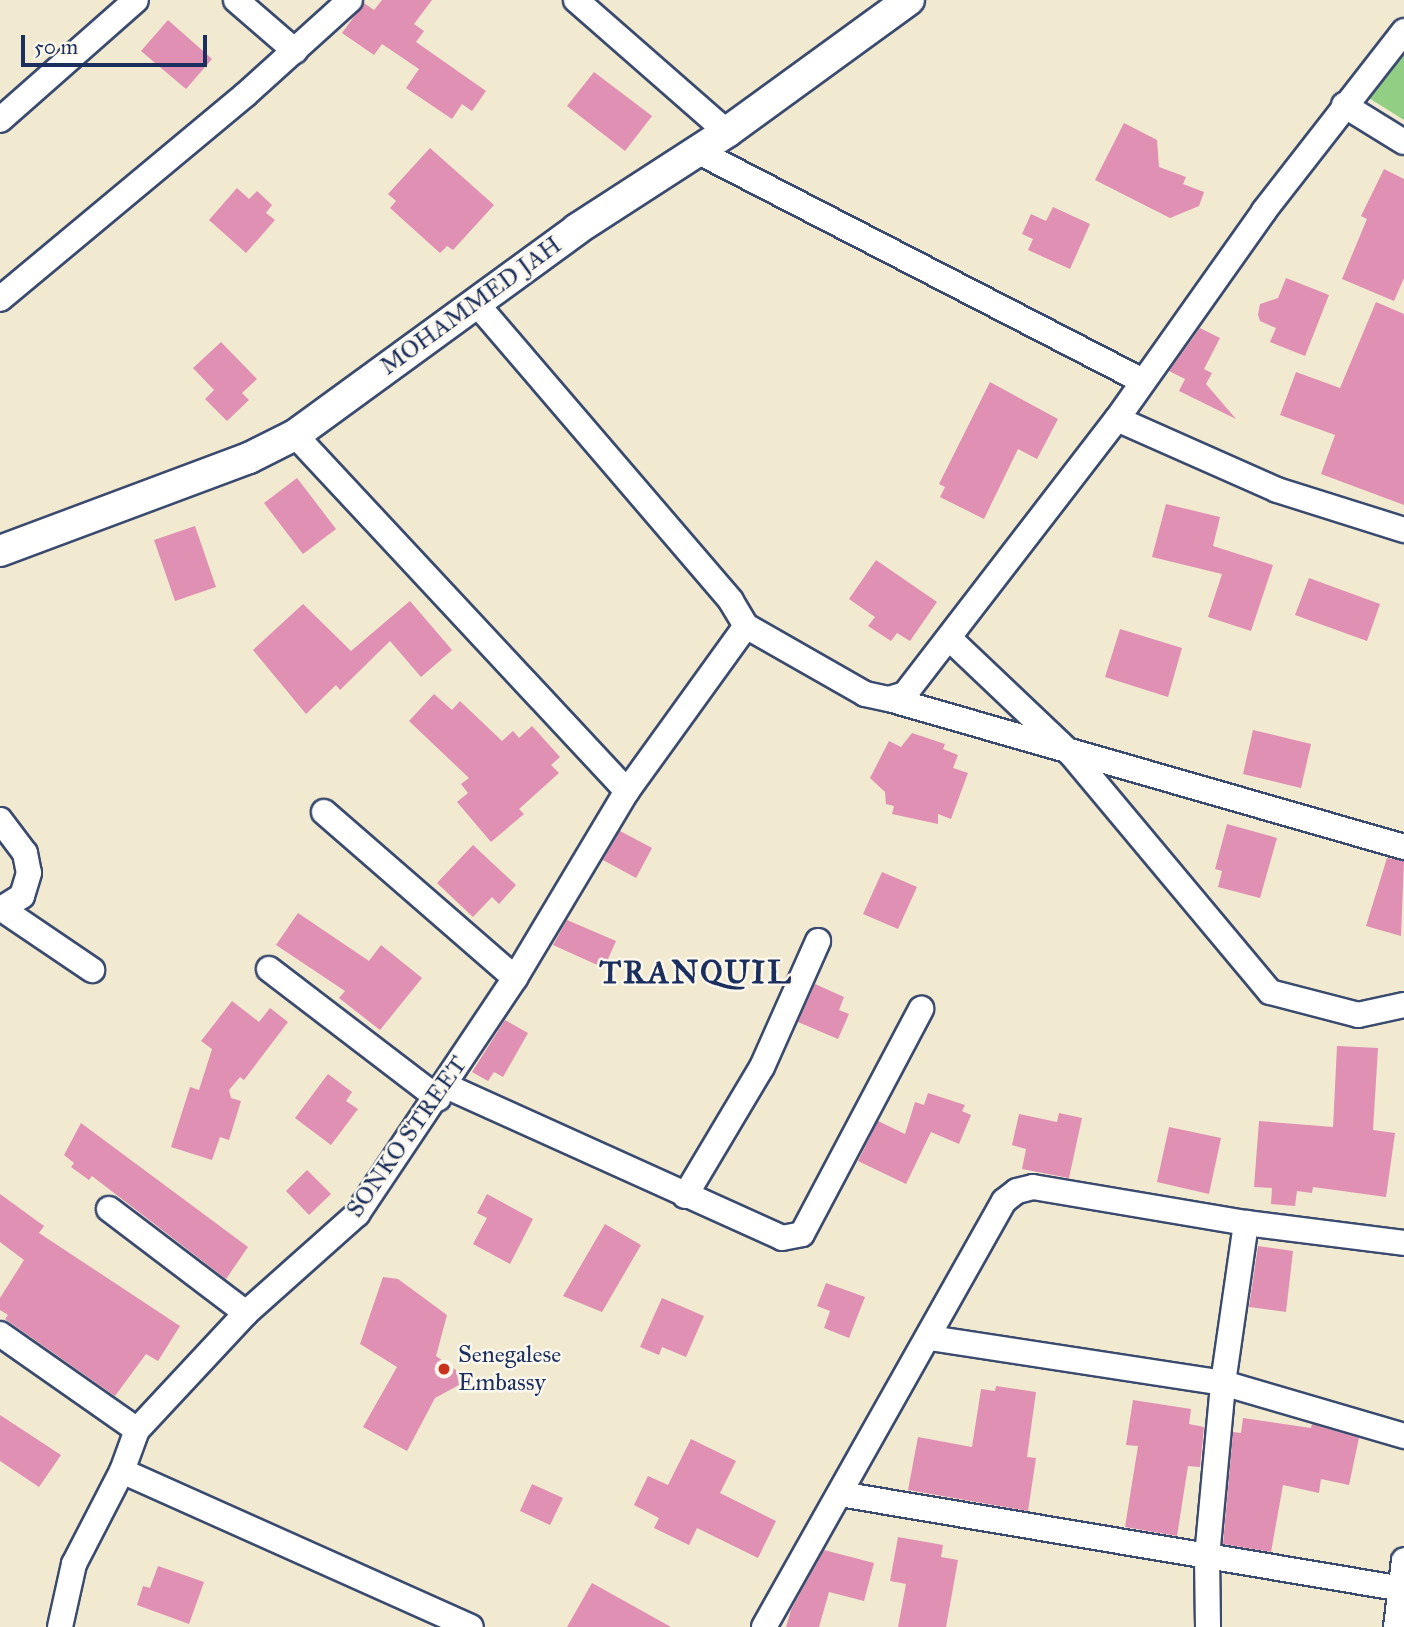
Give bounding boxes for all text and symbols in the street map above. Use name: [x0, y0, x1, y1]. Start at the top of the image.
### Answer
scale bar: [24, 21, 210, 65]
text: 50 m: [34, 34, 78, 60]
street label: MOHAMMED JAH: [375, 231, 567, 381]
district label: TRANQUIL: [600, 954, 792, 992]
street label: SONKO STREET: [341, 1051, 473, 1223]
place label: Senegalese Embassy: [458, 1341, 561, 1397]
marker: Senegalese Embassy: [436, 1361, 452, 1377]

